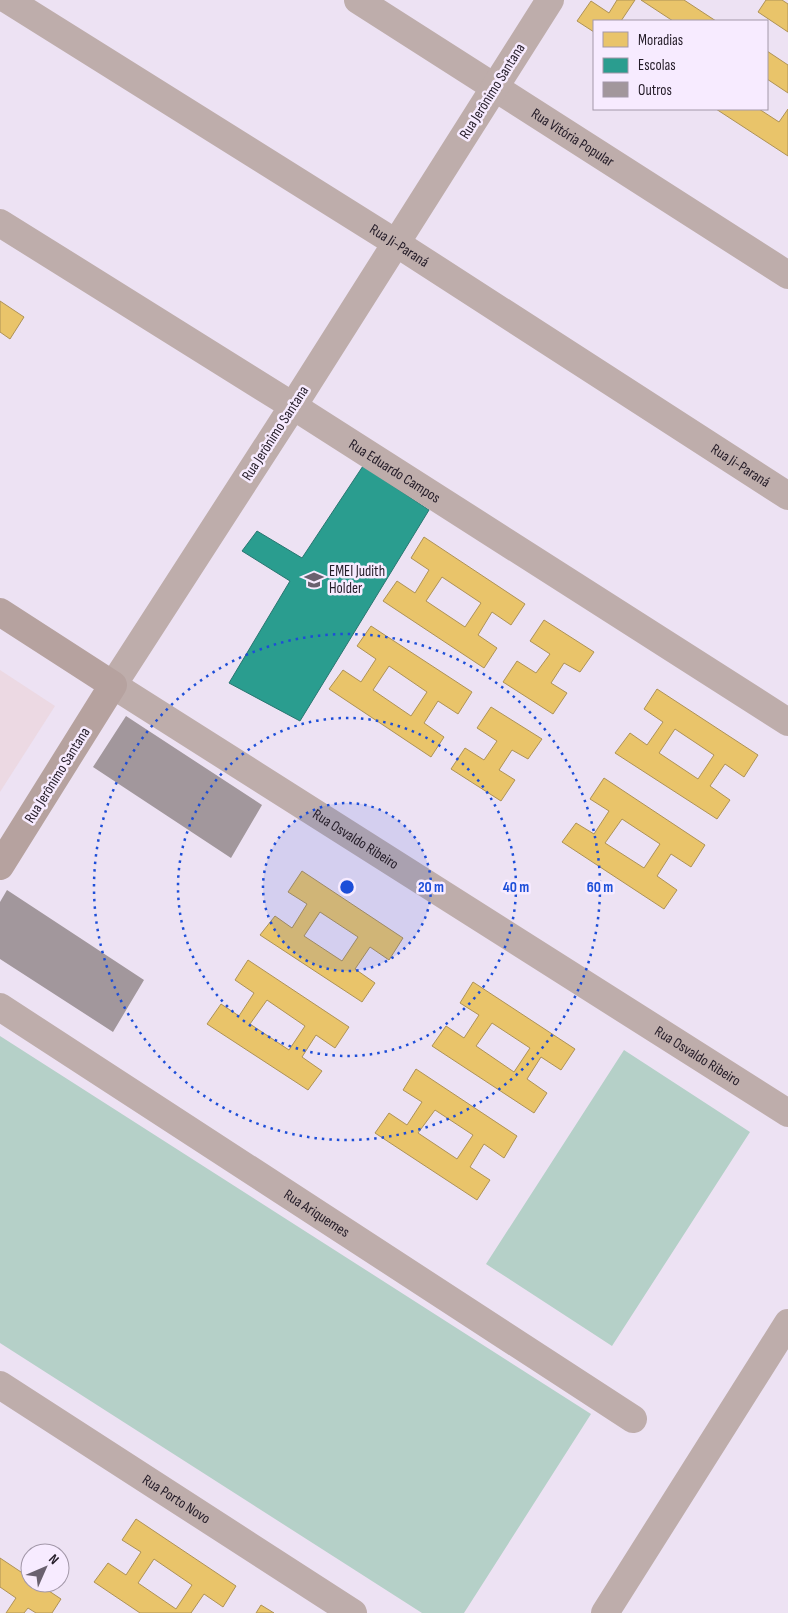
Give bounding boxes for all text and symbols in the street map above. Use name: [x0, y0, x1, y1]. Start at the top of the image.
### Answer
legend: [593, 20, 768, 110]
text: Moradias: [638, 31, 683, 50]
street label: Rua Jerônimo Santana: [455, 40, 530, 143]
text: Escolas: [638, 56, 676, 75]
text: Outros: [638, 81, 672, 100]
street label: Rua Vitória Popular: [527, 104, 618, 172]
street label: Rua Ji-Paraná: [366, 220, 433, 272]
street label: Rua Jerônimo Santana: [238, 382, 313, 484]
street label: Rua Eduardo Campos: [345, 435, 444, 508]
street label: Rua Ji-Paraná: [707, 440, 774, 492]
place label: EMEI Judith Holder: [329, 562, 385, 598]
school or university icon: EMEI Judith Holder: [303, 569, 325, 591]
street label: Rua Jerônimo Santana: [20, 724, 95, 827]
street label: Rua Osvaldo Ribeiro: [309, 805, 402, 874]
centre of rings: [338, 878, 356, 896]
text: 20 m: [418, 878, 444, 897]
text: 40 m: [503, 878, 529, 897]
text: 60 m: [587, 878, 613, 897]
street label: Rua Osvaldo Ribeiro: [651, 1022, 744, 1091]
street label: Rua Ariquemes: [280, 1185, 353, 1242]
street label: Rua Porto Novo: [139, 1470, 214, 1528]
north arrow: [20, 1543, 70, 1593]
text: N: [45, 1551, 62, 1568]

